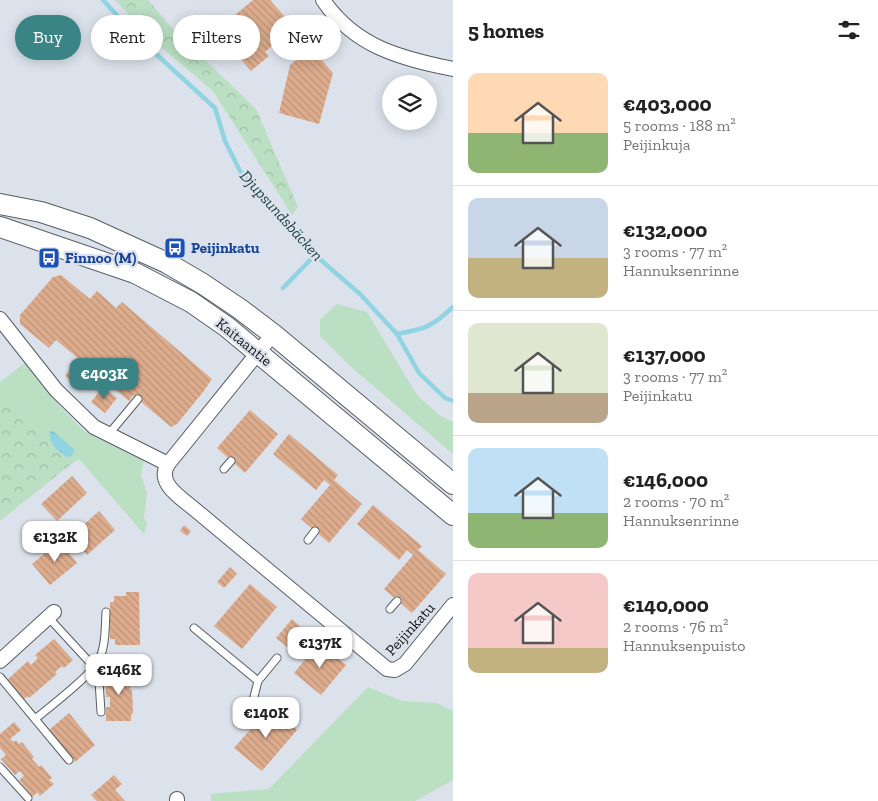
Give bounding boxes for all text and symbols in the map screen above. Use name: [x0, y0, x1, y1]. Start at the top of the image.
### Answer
chip: Buy: [15, 15, 81, 60]
chip: Rent: [91, 15, 163, 60]
chip: Filters: [173, 15, 260, 60]
chip: New: [270, 15, 341, 60]
icon: filters: [835, 16, 863, 44]
text: 5 homes: [468, 18, 544, 43]
map controls: [382, 75, 437, 130]
button: layers: [382, 75, 437, 130]
text: €403,000: [623, 91, 712, 116]
icon: home: [508, 93, 568, 153]
text: 5 rooms · 188 m²: [623, 116, 736, 135]
text: Peijinkuja: [623, 135, 691, 154]
water label: Djupsundsbäcken: [236, 166, 327, 265]
text: €132,000: [623, 217, 707, 242]
icon: home: [508, 218, 568, 278]
bus stop icon: Peijinkatu: [163, 236, 187, 260]
place label: Peijinkatu: [191, 239, 260, 257]
text: 3 rooms · 77 m²: [623, 242, 727, 261]
bus stop icon: Finnoo (M): [37, 246, 61, 270]
place label: Finnoo (M): [65, 249, 136, 267]
text: Hannuksenrinne: [623, 261, 739, 280]
street label: Kaitaantie: [212, 314, 276, 370]
text: €137,000: [623, 342, 706, 367]
icon: home: [508, 343, 568, 403]
pin: €403K: [69, 358, 139, 400]
text: €403K: [80, 364, 128, 383]
text: 3 rooms · 77 m²: [623, 367, 727, 386]
text: Peijinkatu: [623, 386, 692, 405]
text: €146,000: [623, 467, 708, 492]
icon: home: [508, 468, 568, 528]
text: 2 rooms · 70 m²: [623, 492, 729, 511]
text: Hannuksenrinne: [623, 511, 739, 530]
pin: €132K: [20, 520, 90, 563]
text: €132K: [33, 527, 77, 546]
text: €140,000: [623, 592, 709, 617]
icon: home: [508, 593, 568, 653]
street label: Peijinkatu: [382, 598, 439, 659]
text: 2 rooms · 76 m²: [623, 617, 729, 636]
pin: €137K: [285, 626, 355, 669]
text: €137K: [298, 633, 342, 652]
text: Hannuksenpuisto: [623, 636, 745, 655]
pin: €146K: [84, 654, 154, 696]
text: €146K: [97, 660, 141, 679]
pin: €140K: [231, 696, 301, 739]
text: €140K: [243, 703, 289, 722]

